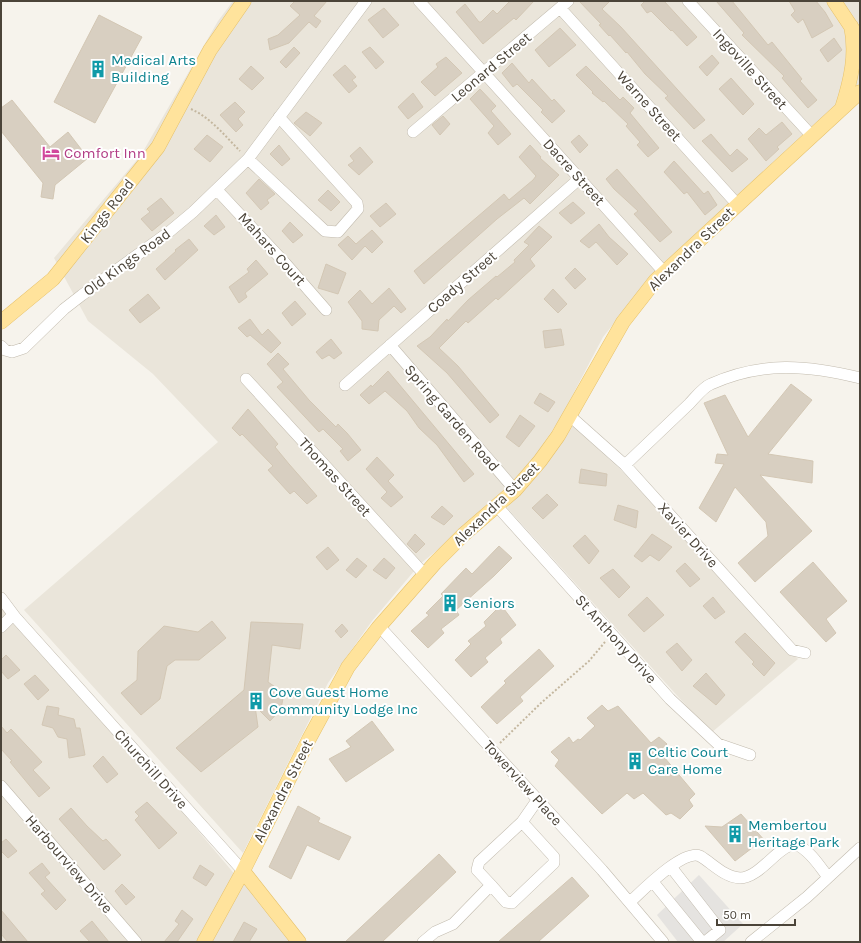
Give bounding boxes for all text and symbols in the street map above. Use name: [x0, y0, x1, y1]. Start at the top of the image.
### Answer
street label: Ingoville Street: [709, 25, 791, 113]
street label: Leonard Street: [447, 28, 535, 106]
place label: Medical Arts Building: [111, 51, 196, 86]
building icon: Medical Arts Building: [88, 59, 108, 79]
street label: Warne Street: [613, 67, 685, 145]
street label: Dacre Street: [539, 135, 609, 209]
hotel icon: Comfort Inn: [41, 143, 61, 163]
place label: Comfort Inn: [64, 144, 146, 162]
street label: Kings Road: [76, 175, 138, 247]
street label: Alexandra Street: [644, 203, 738, 295]
street label: Mahars Court: [234, 209, 310, 290]
street label: Old Kings Road: [80, 224, 174, 300]
street label: Coady Street: [424, 247, 501, 317]
street label: Spring Garden Road: [401, 361, 503, 475]
street label: Thomas Street: [295, 434, 375, 520]
street label: Alexandra Street: [449, 458, 543, 550]
street label: Xavier Drive: [654, 499, 722, 571]
street label: St Anthony Drive: [571, 591, 661, 687]
building icon: Seniors: [440, 593, 460, 613]
place label: Seniors: [463, 594, 515, 612]
place label: Cove Guest Home Community Lodge Inc: [269, 683, 418, 718]
building icon: Cove Guest Home Community Lodge Inc: [246, 691, 266, 711]
street label: Churchill Drive: [111, 725, 191, 813]
street label: Alexandra Street: [249, 736, 317, 845]
street label: Towerview Place: [480, 737, 566, 829]
place label: Celtic Court Care Home: [648, 743, 728, 778]
building icon: Celtic Court Care Home: [625, 751, 645, 771]
street label: Harbourview Drive: [21, 811, 117, 917]
place label: Membertou Heritage Park: [748, 816, 840, 851]
building icon: Membertou Heritage Park: [725, 824, 745, 844]
scale bar: [717, 901, 795, 927]
text: 50 m: [723, 908, 751, 922]

